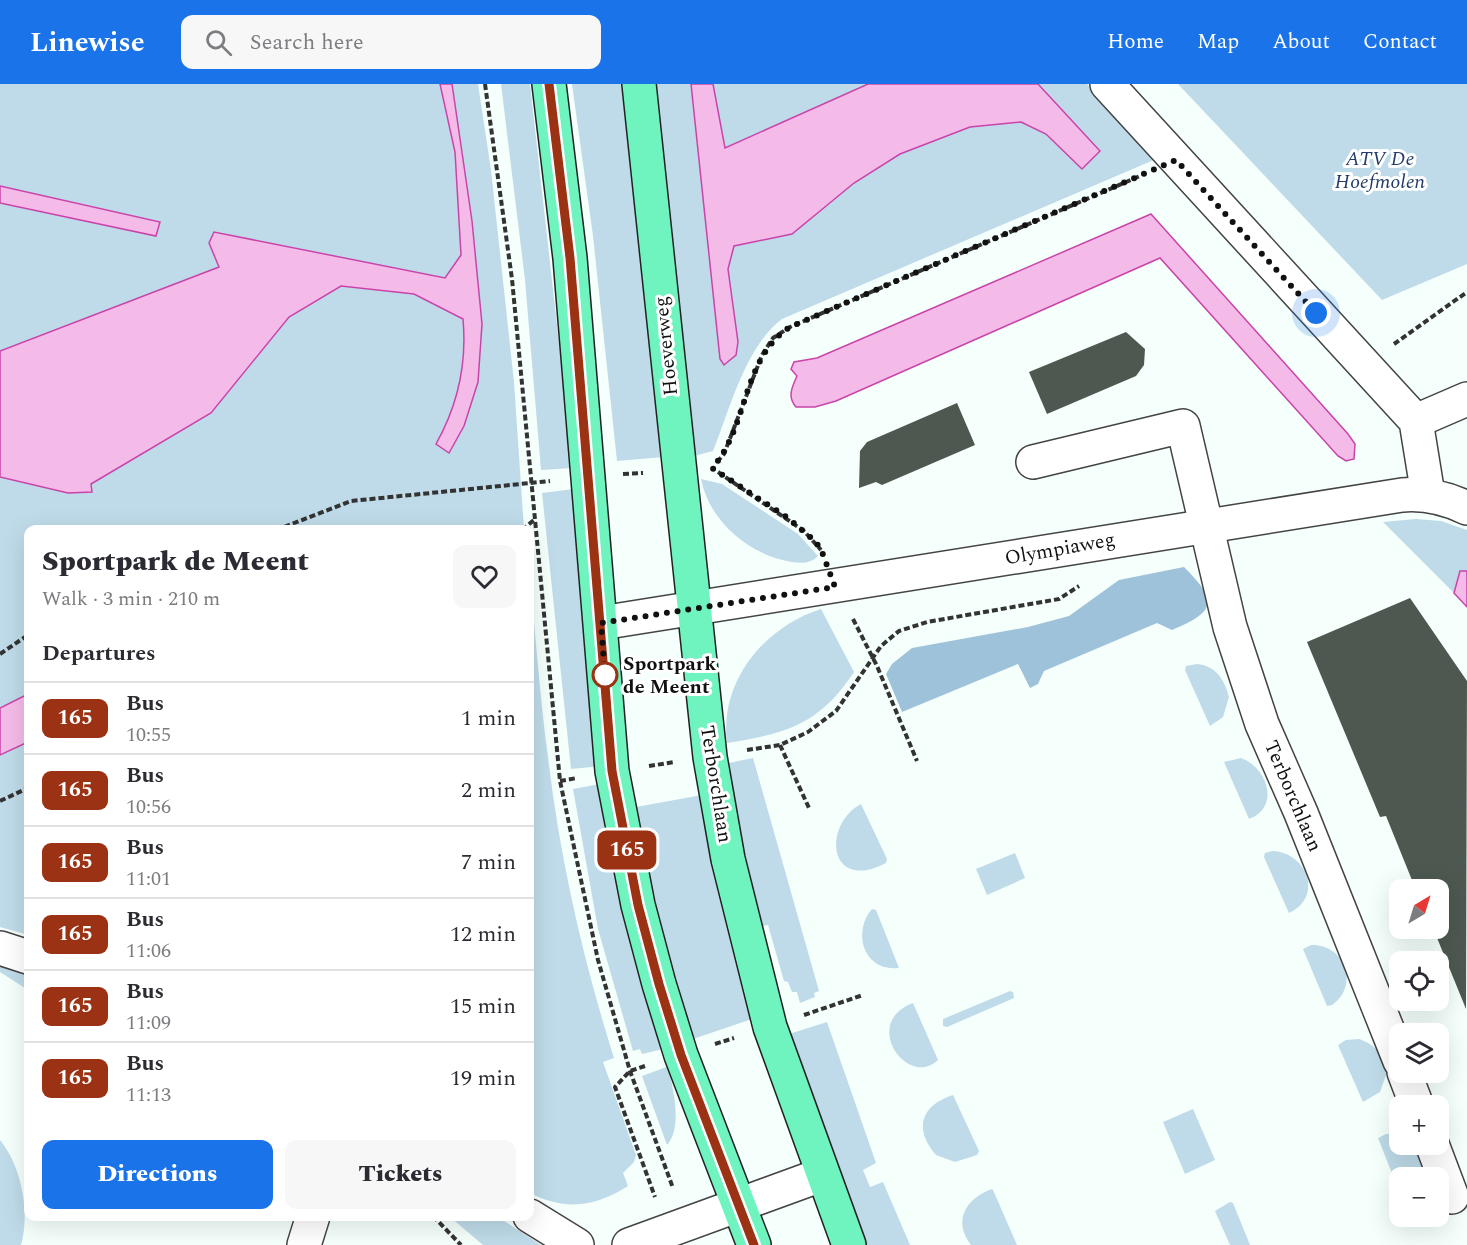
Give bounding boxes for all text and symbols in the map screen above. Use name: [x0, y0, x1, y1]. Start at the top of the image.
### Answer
search box: [181, 15, 601, 69]
text: Linewise: [30, 21, 145, 64]
icon: search: [202, 26, 235, 59]
text: Search here: [250, 26, 364, 59]
text: Home: [1107, 26, 1164, 58]
text: Map: [1197, 26, 1239, 58]
text: About: [1272, 26, 1330, 58]
text: Contact: [1363, 26, 1437, 58]
park label: ATV De Hoefmolen: [1335, 144, 1426, 197]
street label: Hoeverweg: [646, 295, 686, 397]
your location: [1301, 298, 1331, 328]
street label: Olympiaweg: [1002, 525, 1118, 573]
text: Sportpark de Meent: [42, 540, 309, 583]
button: heart: [453, 545, 516, 608]
text: Walk · 3 min · 210 m: [42, 584, 220, 614]
text: Departures: [42, 637, 156, 670]
place label: Sportpark de Meent: [623, 649, 716, 702]
marker: Sportpark de Meent: [592, 662, 618, 688]
text: Bus: [126, 687, 164, 720]
text: 165: [57, 702, 93, 734]
text: 1 min: [461, 702, 516, 735]
text: 10:55: [126, 720, 171, 750]
street label: Terborchlaan: [692, 723, 740, 845]
street label: Terborchlaan: [1256, 736, 1330, 856]
text: Bus: [126, 759, 164, 792]
text: 165: [57, 774, 93, 806]
text: 2 min: [461, 774, 516, 807]
text: 10:56: [126, 792, 171, 822]
line badge: 165: [592, 830, 662, 870]
text: Bus: [126, 831, 164, 864]
text: 165: [609, 834, 645, 866]
text: 165: [57, 846, 93, 878]
text: 7 min: [461, 846, 516, 879]
text: 11:01: [126, 864, 171, 894]
north arrow: [1389, 879, 1449, 939]
map controls: [1389, 879, 1449, 1227]
text: Bus: [126, 903, 164, 936]
text: 165: [57, 918, 93, 950]
text: 12 min: [450, 918, 516, 951]
text: 11:06: [126, 936, 171, 966]
button: locate: [1389, 951, 1449, 1011]
text: Bus: [126, 975, 164, 1008]
text: 165: [57, 990, 93, 1022]
text: 15 min: [450, 990, 516, 1023]
text: 11:09: [126, 1008, 171, 1038]
button: layers: [1389, 1023, 1449, 1083]
text: Bus: [126, 1047, 164, 1080]
text: 165: [57, 1062, 93, 1094]
text: 19 min: [450, 1062, 516, 1095]
text: 11:13: [126, 1080, 171, 1110]
button: +: [1389, 1095, 1449, 1155]
button: Directions: [42, 1140, 273, 1209]
button: Tickets: [285, 1140, 516, 1209]
button: −: [1389, 1167, 1449, 1227]

